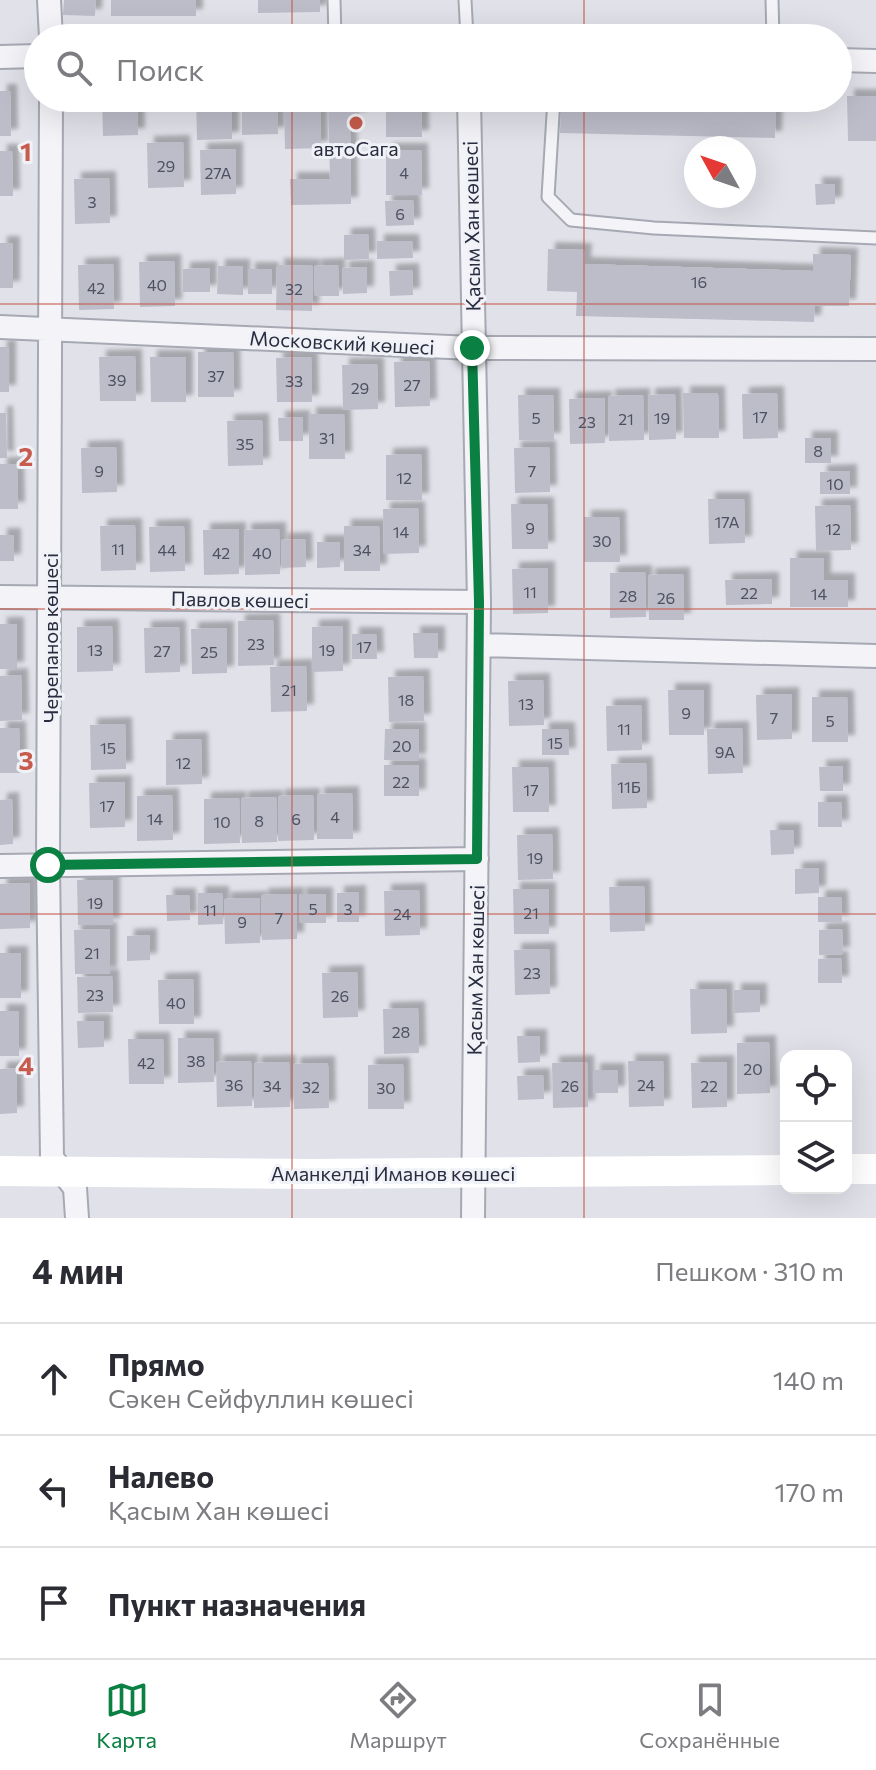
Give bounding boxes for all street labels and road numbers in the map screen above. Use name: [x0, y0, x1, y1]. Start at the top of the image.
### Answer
street label: Қасым Хан көшесі: [458, 141, 484, 311]
street label: Московский көшесі: [249, 325, 435, 359]
street label: Черепанов көшесі: [38, 553, 62, 723]
street label: Павлов көшесі: [171, 586, 309, 612]
street label: Қасым Хан көшесі: [462, 885, 488, 1055]
street label: Аманкелді Иманов көшесі: [271, 1161, 515, 1185]

